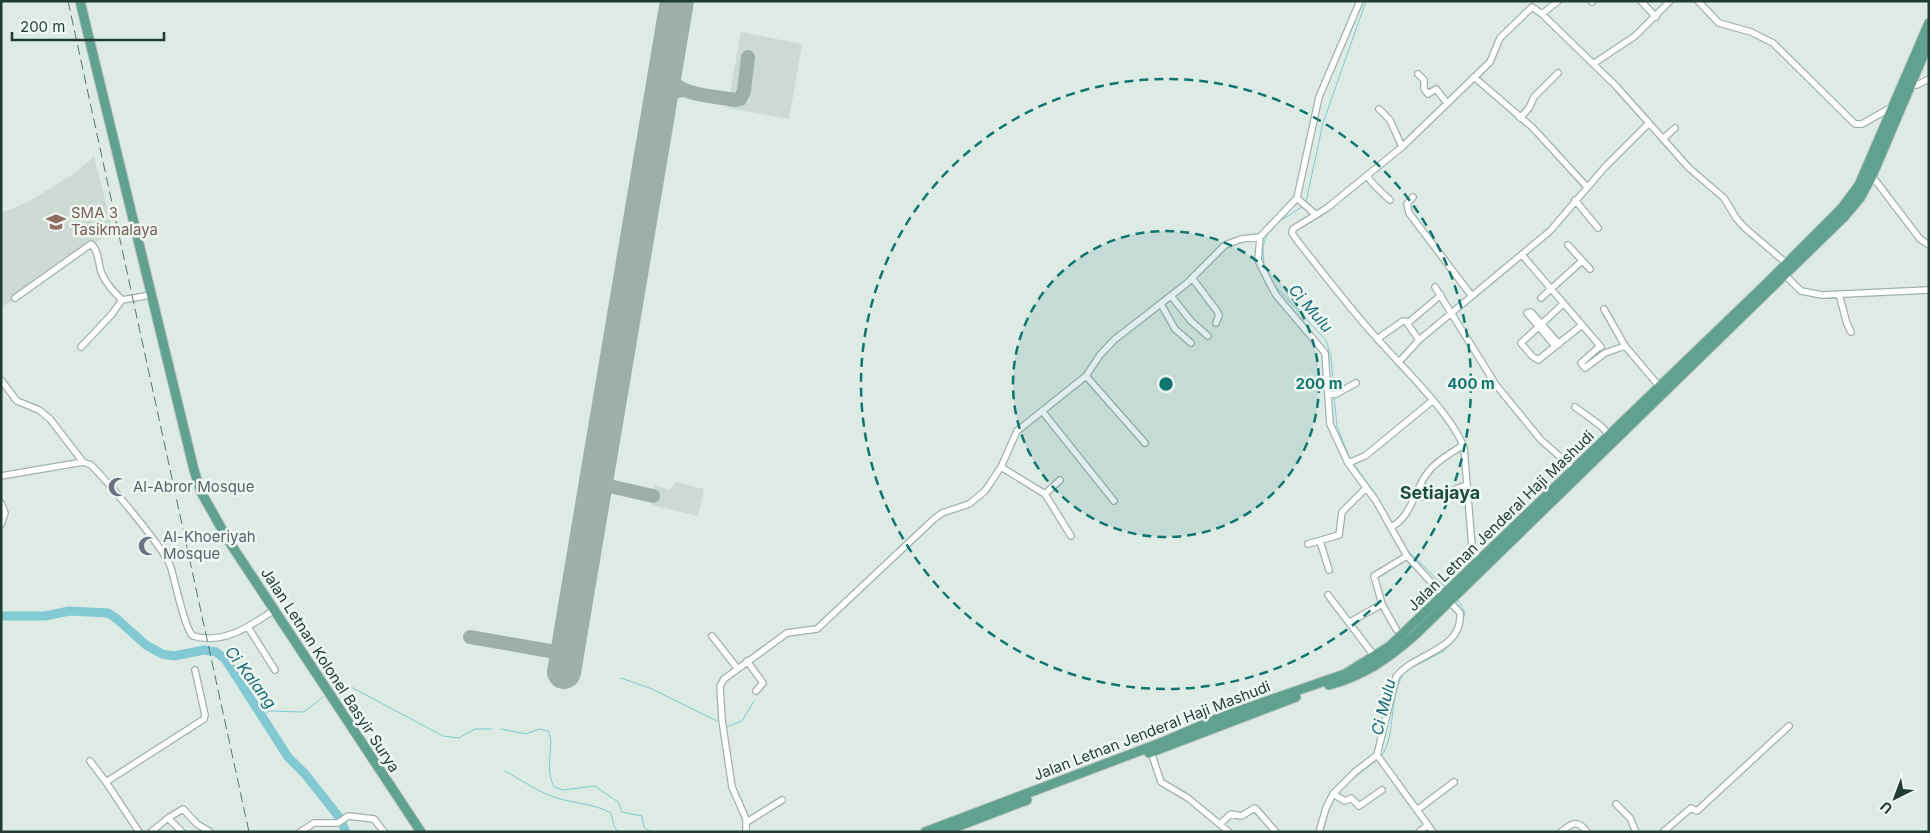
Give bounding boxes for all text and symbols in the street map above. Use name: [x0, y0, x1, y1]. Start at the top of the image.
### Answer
scale bar: [12, 10, 165, 42]
text: 200 m: [20, 17, 65, 36]
place label: SMA 3 Tasikmalaya: [71, 203, 158, 239]
school or university icon: SMA 3 Tasikmalaya: [45, 211, 67, 233]
water label: Ci Mulu: [1285, 280, 1337, 336]
text: 200 m: [1296, 374, 1342, 393]
text: 400 m: [1447, 374, 1495, 393]
centre of rings: [1157, 375, 1175, 393]
street label: Jalan Letnan Jenderal Haji Mashudi: [1403, 426, 1598, 615]
mosque icon: Al-Abror Mosque: [107, 476, 129, 498]
place label: Al-Abror Mosque: [133, 477, 254, 496]
district label: Setiajaya: [1400, 482, 1480, 503]
place label: Al-Khoeriyah Mosque: [163, 527, 256, 563]
mosque icon: Al-Khoeriyah Mosque: [137, 535, 159, 557]
street label: Jalan Letnan Kolonel Basyir Surya: [257, 564, 404, 776]
water label: Ci Kalang: [221, 642, 281, 712]
street label: Jalan Letnan Jenderal Haji Mashudi: [1031, 676, 1273, 785]
water label: Ci Mulu: [1366, 677, 1400, 737]
north arrow: [1870, 773, 1920, 823]
text: U: [1876, 798, 1895, 818]

